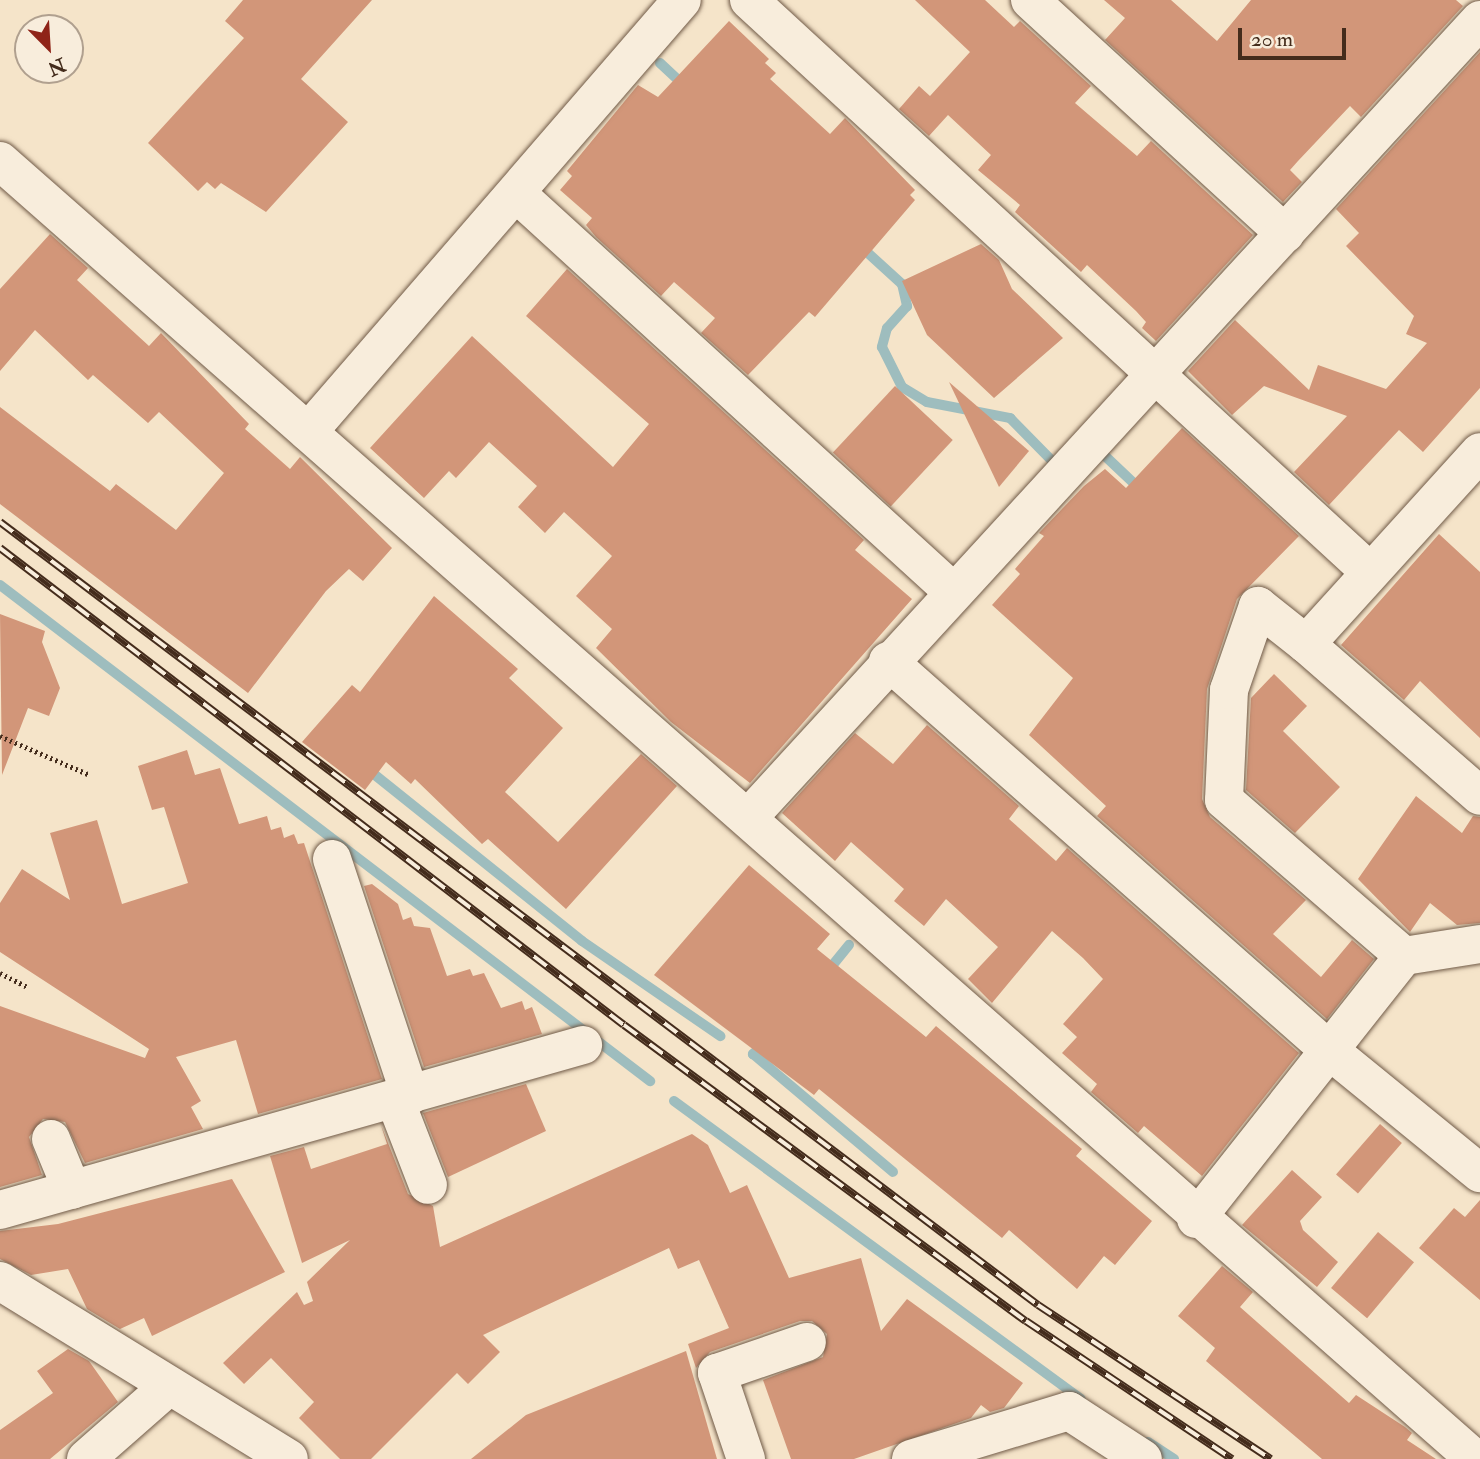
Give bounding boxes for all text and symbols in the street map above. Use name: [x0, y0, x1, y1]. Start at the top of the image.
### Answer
north arrow: [14, 14, 84, 84]
scale bar: [1242, 14, 1350, 58]
text: 20 m: [1251, 26, 1293, 53]
text: N: [44, 52, 69, 81]

